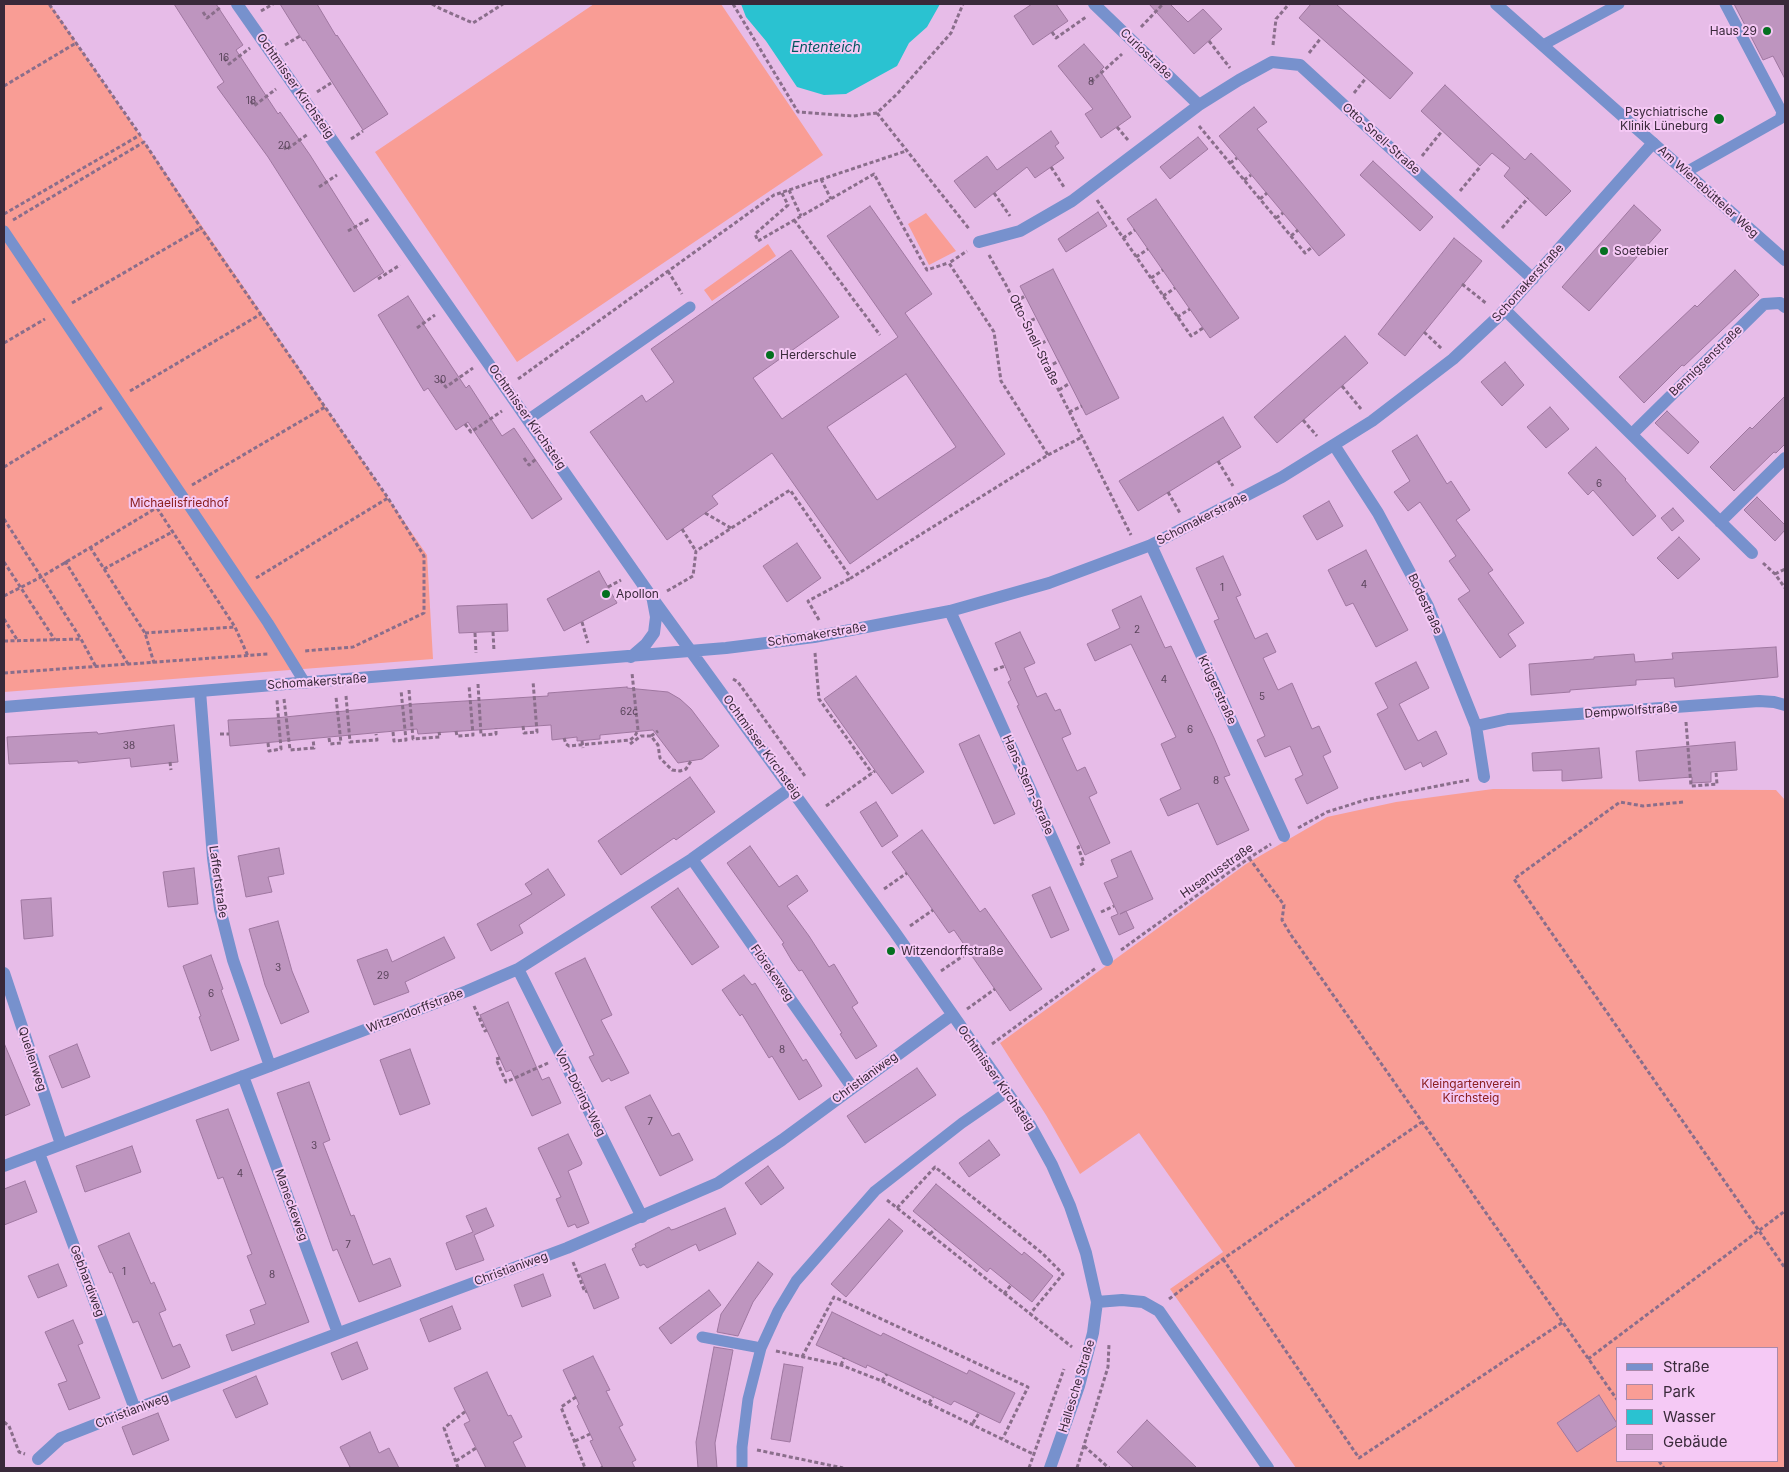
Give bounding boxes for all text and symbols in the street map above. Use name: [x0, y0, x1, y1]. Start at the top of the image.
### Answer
place label: Haus 29: [1710, 24, 1757, 38]
marker: Haus 29: [1761, 25, 1773, 37]
street label: Curiostraße: [1117, 26, 1175, 82]
street label: Ochtmisser Kirchsteig: [253, 31, 337, 141]
water label: Ententeich: [791, 40, 861, 56]
house number: 16: [219, 52, 229, 64]
house number: 8: [1088, 76, 1094, 88]
house number: 18: [246, 95, 256, 107]
street label: Otto-Snell-Straße: [1339, 100, 1423, 178]
place label: Psychiatrische Klinik Lüneburg: [1620, 105, 1708, 133]
marker: Psychiatrische Klinik Lüneburg: [1712, 112, 1726, 126]
house number: 20: [278, 140, 290, 152]
street label: Am Wienebütteler Weg: [1655, 143, 1761, 241]
street label: Schomakerstraße: [1489, 241, 1567, 325]
place label: Soetebier: [1614, 244, 1668, 258]
marker: Soetebier: [1598, 245, 1610, 257]
street label: Otto-Snell-Straße: [1006, 292, 1062, 388]
street label: Bennigsenstraße: [1667, 323, 1745, 399]
place label: Herderschule: [780, 348, 856, 362]
marker: Herderschule: [764, 349, 776, 361]
street label: Ochtmisser Kirchsteig: [485, 362, 569, 472]
house number: 30: [434, 374, 446, 386]
house number: 6: [1596, 478, 1602, 490]
street label: Schomakerstraße: [1154, 490, 1250, 548]
park label: Michaelisfriedhof: [130, 496, 228, 510]
street label: Bodestraße: [1405, 571, 1445, 637]
house number: 4: [1361, 579, 1367, 591]
house number: 1: [1220, 582, 1224, 594]
place label: Apollon: [616, 587, 659, 601]
marker: Apollon: [600, 588, 612, 600]
street label: Schomakerstraße: [767, 620, 867, 650]
house number: 2: [1134, 624, 1140, 636]
street label: Krügerstraße: [1195, 653, 1239, 727]
street label: Schomakerstraße: [267, 671, 367, 693]
house number: 4: [1161, 674, 1167, 686]
house number: 5: [1259, 691, 1265, 703]
street label: Ochtmisser Kirchsteig: [719, 692, 805, 802]
street label: Dempwolfstraße: [1584, 701, 1678, 721]
house number: 62c: [620, 706, 638, 718]
house number: 6: [1187, 724, 1193, 736]
street label: Hans-Stern-Straße: [1000, 733, 1056, 837]
house number: 38: [123, 740, 135, 752]
house number: 8: [1213, 775, 1219, 787]
street label: Husanusstraße: [1178, 841, 1256, 901]
street label: Laffertstraße: [206, 845, 230, 919]
street label: Flörekeweg: [747, 942, 797, 1004]
place label: Witzendorffstraße: [901, 944, 1003, 958]
marker: Witzendorffstraße: [885, 945, 897, 957]
house number: 3: [275, 962, 281, 974]
house number: 29: [377, 970, 389, 982]
street label: Witzendorffstraße: [365, 986, 465, 1036]
house number: 6: [208, 988, 214, 1000]
street label: Ochtmisser Kirchsteig: [954, 1023, 1038, 1133]
street label: Quellenweg: [15, 1025, 49, 1093]
house number: 8: [779, 1044, 785, 1056]
street label: Von-Döring-Weg: [552, 1047, 608, 1139]
street label: Christianiweg: [829, 1049, 901, 1107]
park label: Kleingartenverein Kirchsteig: [1421, 1077, 1521, 1105]
house number: 7: [647, 1116, 653, 1128]
house number: 3: [311, 1140, 317, 1152]
street label: Maneckeweg: [271, 1167, 311, 1243]
house number: 4: [237, 1168, 243, 1180]
house number: 7: [345, 1239, 351, 1251]
street label: Gebhardiweg: [67, 1243, 107, 1319]
street label: Christianiweg: [472, 1249, 550, 1289]
house number: 1: [122, 1266, 126, 1278]
house number: 8: [269, 1269, 275, 1281]
street label: Hallesche Straße: [1056, 1338, 1098, 1434]
legend: [1616, 1347, 1779, 1462]
text: Straße: [1663, 1357, 1710, 1376]
text: Park: [1663, 1382, 1695, 1401]
street label: Christianiweg: [93, 1390, 171, 1432]
text: Wasser: [1663, 1407, 1716, 1426]
text: Gebäude: [1663, 1432, 1728, 1451]

